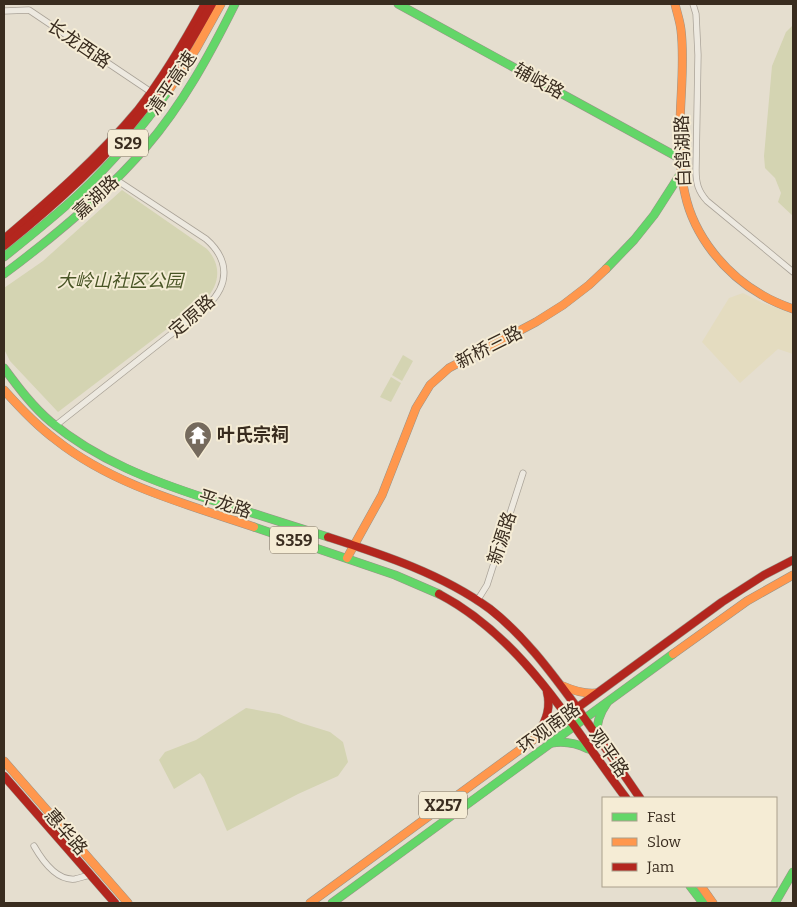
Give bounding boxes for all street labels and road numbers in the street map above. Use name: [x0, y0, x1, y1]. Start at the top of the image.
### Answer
street label: 长龙西路: [43, 15, 115, 73]
street label: 清平高速: [143, 47, 201, 119]
street label: 辅岐路: [510, 58, 568, 104]
street label: 白鸽湖路: [671, 115, 695, 187]
road number: S29: [108, 130, 148, 156]
street label: 嘉湖路: [69, 171, 123, 223]
street label: 定原路: [164, 290, 220, 342]
street label: 新桥三路: [452, 321, 526, 373]
street label: 平龙路: [196, 485, 254, 523]
street label: 新源路: [483, 509, 521, 567]
road number: S359: [270, 526, 318, 554]
street label: 环观南路: [513, 698, 585, 758]
street label: 观平路: [585, 725, 633, 781]
road number: X257: [419, 792, 467, 818]
street label: 惠华路: [40, 804, 92, 860]

